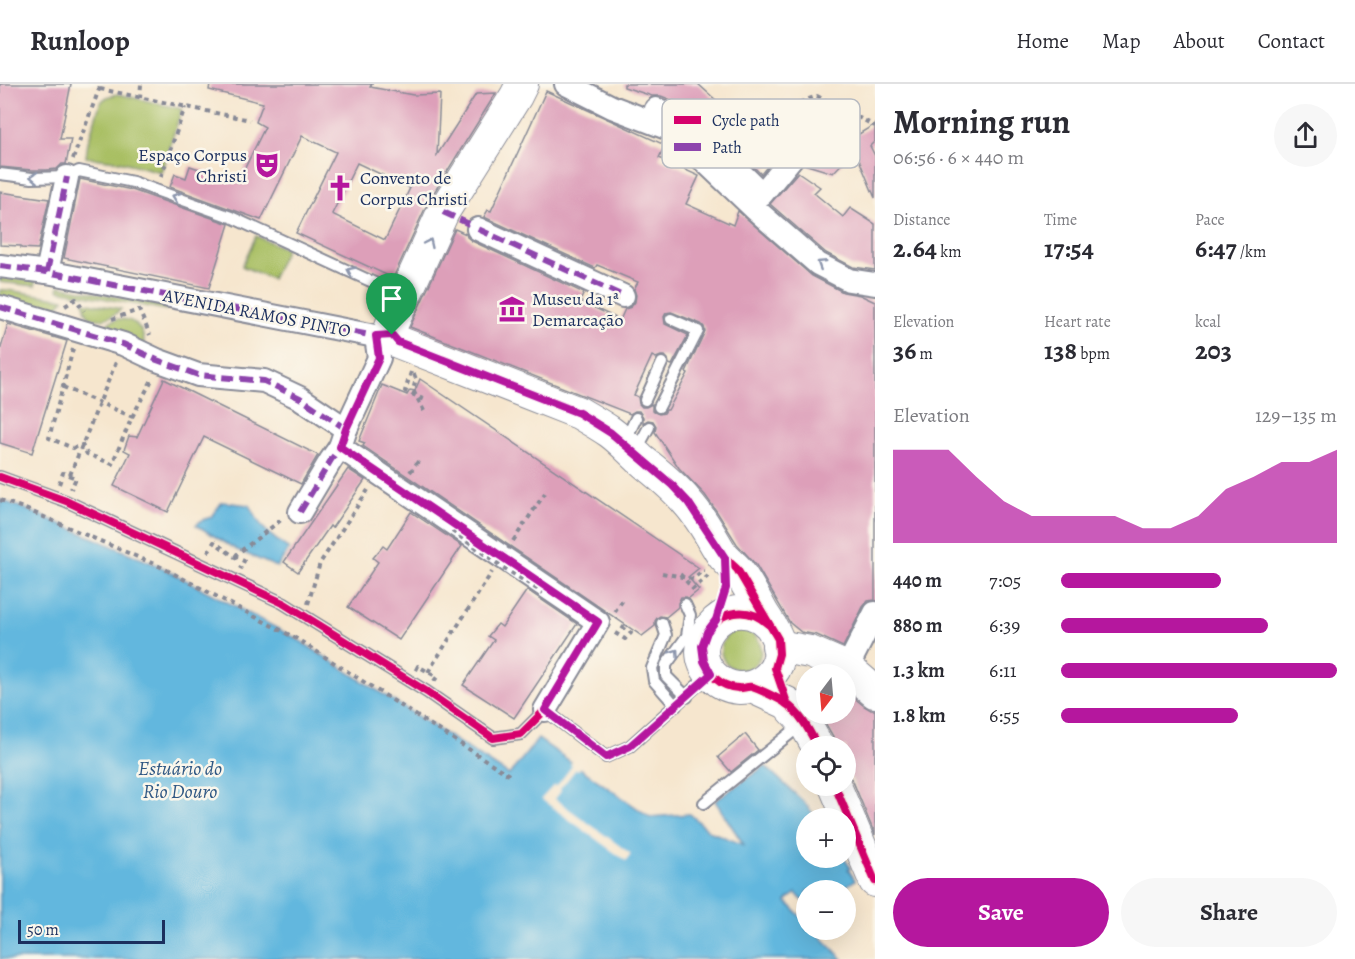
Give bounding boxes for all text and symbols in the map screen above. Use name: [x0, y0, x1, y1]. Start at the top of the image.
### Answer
text: Runloop: [30, 22, 130, 60]
text: Home: [1016, 27, 1069, 55]
text: Map: [1102, 27, 1140, 55]
text: About: [1173, 27, 1225, 55]
text: Contact: [1258, 27, 1325, 55]
legend: [662, 99, 860, 168]
text: Morning run: [893, 99, 1070, 144]
button: share: [1274, 104, 1337, 167]
text: Cycle path: [712, 110, 780, 132]
text: Path: [712, 137, 742, 159]
place label: Espaço Corpus Christi: [138, 143, 247, 188]
text: 06:56 · 6 × 440 m: [893, 144, 1024, 171]
theatre icon: Espaço Corpus Christi: [252, 150, 282, 180]
place label: Convento de Corpus Christi: [360, 166, 468, 211]
one-way arrow: [29, 171, 38, 184]
church icon: Convento de Corpus Christi: [325, 173, 355, 203]
one-way arrow: [171, 192, 182, 204]
text: Distance: [893, 209, 950, 231]
text: Time: [1044, 209, 1077, 231]
text: Pace: [1195, 209, 1225, 231]
text: 2.64: [893, 231, 937, 266]
text: 17:54: [1044, 231, 1094, 266]
text: 6:47: [1195, 231, 1237, 266]
one-way arrow: [421, 239, 433, 250]
text: km: [937, 241, 962, 263]
text: /km: [1237, 241, 1266, 263]
one-way arrow: [817, 260, 827, 272]
one-way arrow: [347, 267, 358, 279]
pin: [366, 273, 417, 335]
icon: arrive: [375, 282, 408, 315]
street label: AVENIDA RAMOS PINTO: [160, 283, 353, 343]
place label: Museu da 1ª Demarcação: [532, 287, 623, 332]
museum icon: Museu da 1ª Demarcação: [497, 294, 527, 324]
text: Elevation: [893, 311, 954, 333]
text: Heart rate: [1044, 311, 1111, 333]
text: kcal: [1195, 311, 1221, 333]
text: 36: [893, 333, 916, 368]
text: 138: [1044, 333, 1077, 368]
text: 203: [1195, 333, 1232, 368]
text: m: [916, 343, 933, 365]
text: bpm: [1077, 343, 1110, 365]
text: Elevation: [893, 402, 970, 429]
text: 129–135 m: [1255, 402, 1337, 429]
text: 440 m: [893, 567, 942, 594]
text: 7:05: [989, 567, 1021, 594]
text: 880 m: [893, 612, 943, 639]
text: 6:39: [989, 612, 1020, 639]
one-way arrow: [667, 648, 678, 659]
text: 1.3 km: [893, 657, 945, 684]
text: 6:11: [989, 657, 1017, 684]
north arrow: [796, 664, 856, 724]
map controls: [796, 664, 856, 940]
text: 1.8 km: [893, 702, 946, 729]
text: 6:55: [989, 702, 1020, 729]
button: locate: [796, 736, 856, 796]
water label: Estuário do Rio Douro: [138, 755, 222, 805]
button: +: [796, 808, 856, 868]
button: Save: [893, 878, 1109, 947]
button: Share: [1121, 878, 1337, 947]
button: −: [796, 880, 856, 940]
scale bar: [18, 917, 165, 944]
text: 50 m: [27, 919, 59, 941]

